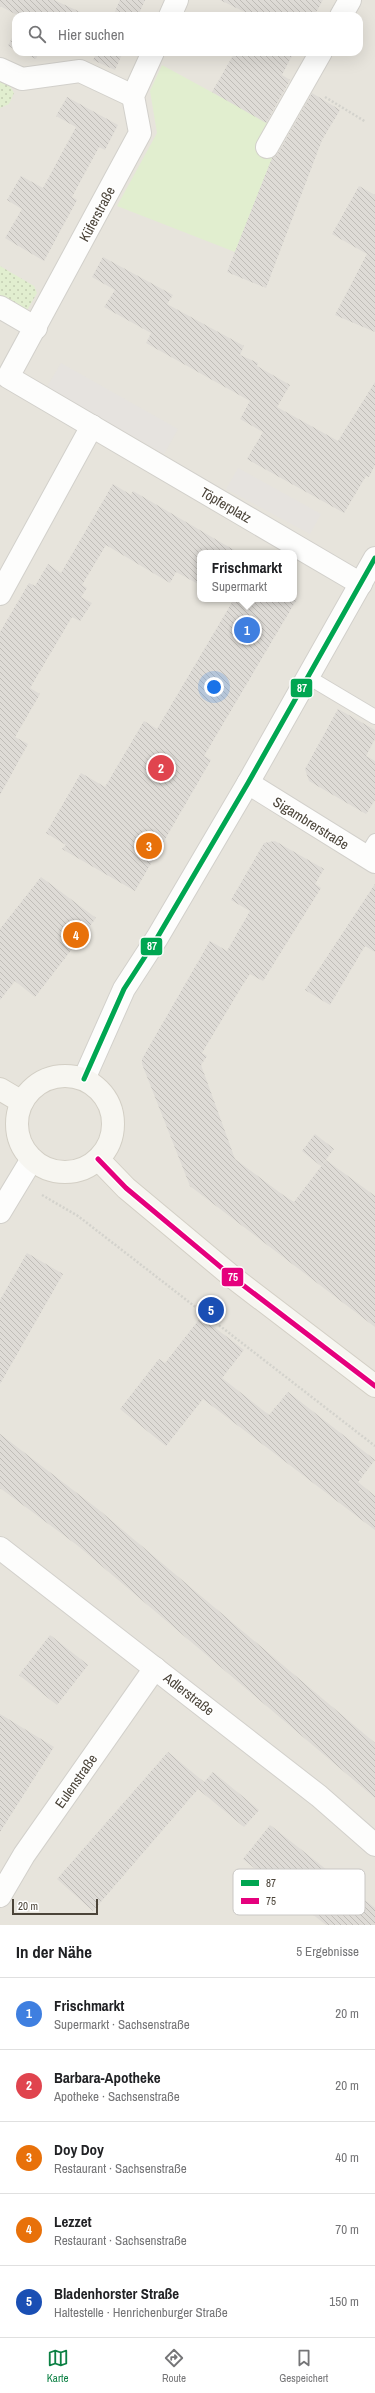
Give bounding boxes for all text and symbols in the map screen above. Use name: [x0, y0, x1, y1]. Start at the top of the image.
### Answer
search box: [12, 12, 363, 56]
icon: search: [26, 23, 48, 45]
text: Hier suchen: [58, 24, 124, 45]
street label: Küferstraße: [75, 183, 119, 245]
street label: Töpferplatz: [197, 483, 255, 527]
popup: [197, 550, 297, 602]
text: Frischmarkt: [212, 557, 282, 578]
text: Supermarkt: [212, 578, 267, 595]
pin: 1: [234, 615, 260, 645]
your location: [204, 677, 224, 697]
line badge: 87: [290, 678, 313, 698]
text: 87: [297, 681, 307, 695]
pin: 2: [148, 753, 174, 783]
street label: Sigambrerstraße: [270, 793, 352, 853]
pin: 3: [136, 831, 162, 861]
pin: 4: [63, 920, 89, 950]
line badge: 87: [140, 937, 163, 956]
text: 87: [147, 939, 157, 953]
line badge: 75: [221, 1267, 244, 1287]
text: 75: [228, 1270, 238, 1284]
pin: 5: [198, 1295, 224, 1325]
street label: Adlerstraße: [159, 1668, 218, 1719]
street label: Eulenstraße: [51, 1750, 101, 1812]
legend: [233, 1869, 365, 1915]
text: 87: [266, 1876, 276, 1890]
text: 75: [266, 1894, 276, 1908]
scale bar: [12, 1897, 98, 1916]
text: 20 m: [18, 1899, 38, 1913]
text: In der Nähe: [16, 1940, 92, 1963]
text: 5 Ergebnisse: [296, 1943, 359, 1960]
text: Frischmarkt: [54, 1995, 124, 2016]
text: 1: [26, 2005, 32, 2022]
text: 20 m: [335, 2005, 359, 2022]
text: Supermarkt · Sachsenstraße: [54, 2016, 190, 2033]
text: Barbara-Apotheke: [54, 2067, 161, 2088]
text: 2: [26, 2077, 32, 2094]
text: 20 m: [335, 2077, 359, 2094]
text: Apotheke · Sachsenstraße: [54, 2088, 180, 2105]
text: Doy Doy: [54, 2139, 104, 2160]
text: 3: [26, 2149, 32, 2166]
text: 40 m: [335, 2149, 359, 2166]
text: Restaurant · Sachsenstraße: [54, 2160, 187, 2177]
text: Lezzet: [54, 2211, 92, 2232]
text: 4: [26, 2221, 32, 2238]
text: 70 m: [335, 2221, 359, 2238]
text: Restaurant · Sachsenstraße: [54, 2232, 187, 2249]
text: Bladenhorster Straße: [54, 2283, 179, 2304]
text: 5: [26, 2293, 32, 2310]
text: 150 m: [329, 2293, 359, 2310]
text: Haltestelle · Henrichenburger Straße: [54, 2304, 228, 2321]
tab: Karte: [47, 2347, 69, 2385]
tab: Route: [162, 2347, 186, 2385]
tab: Gespeichert: [279, 2347, 328, 2385]

